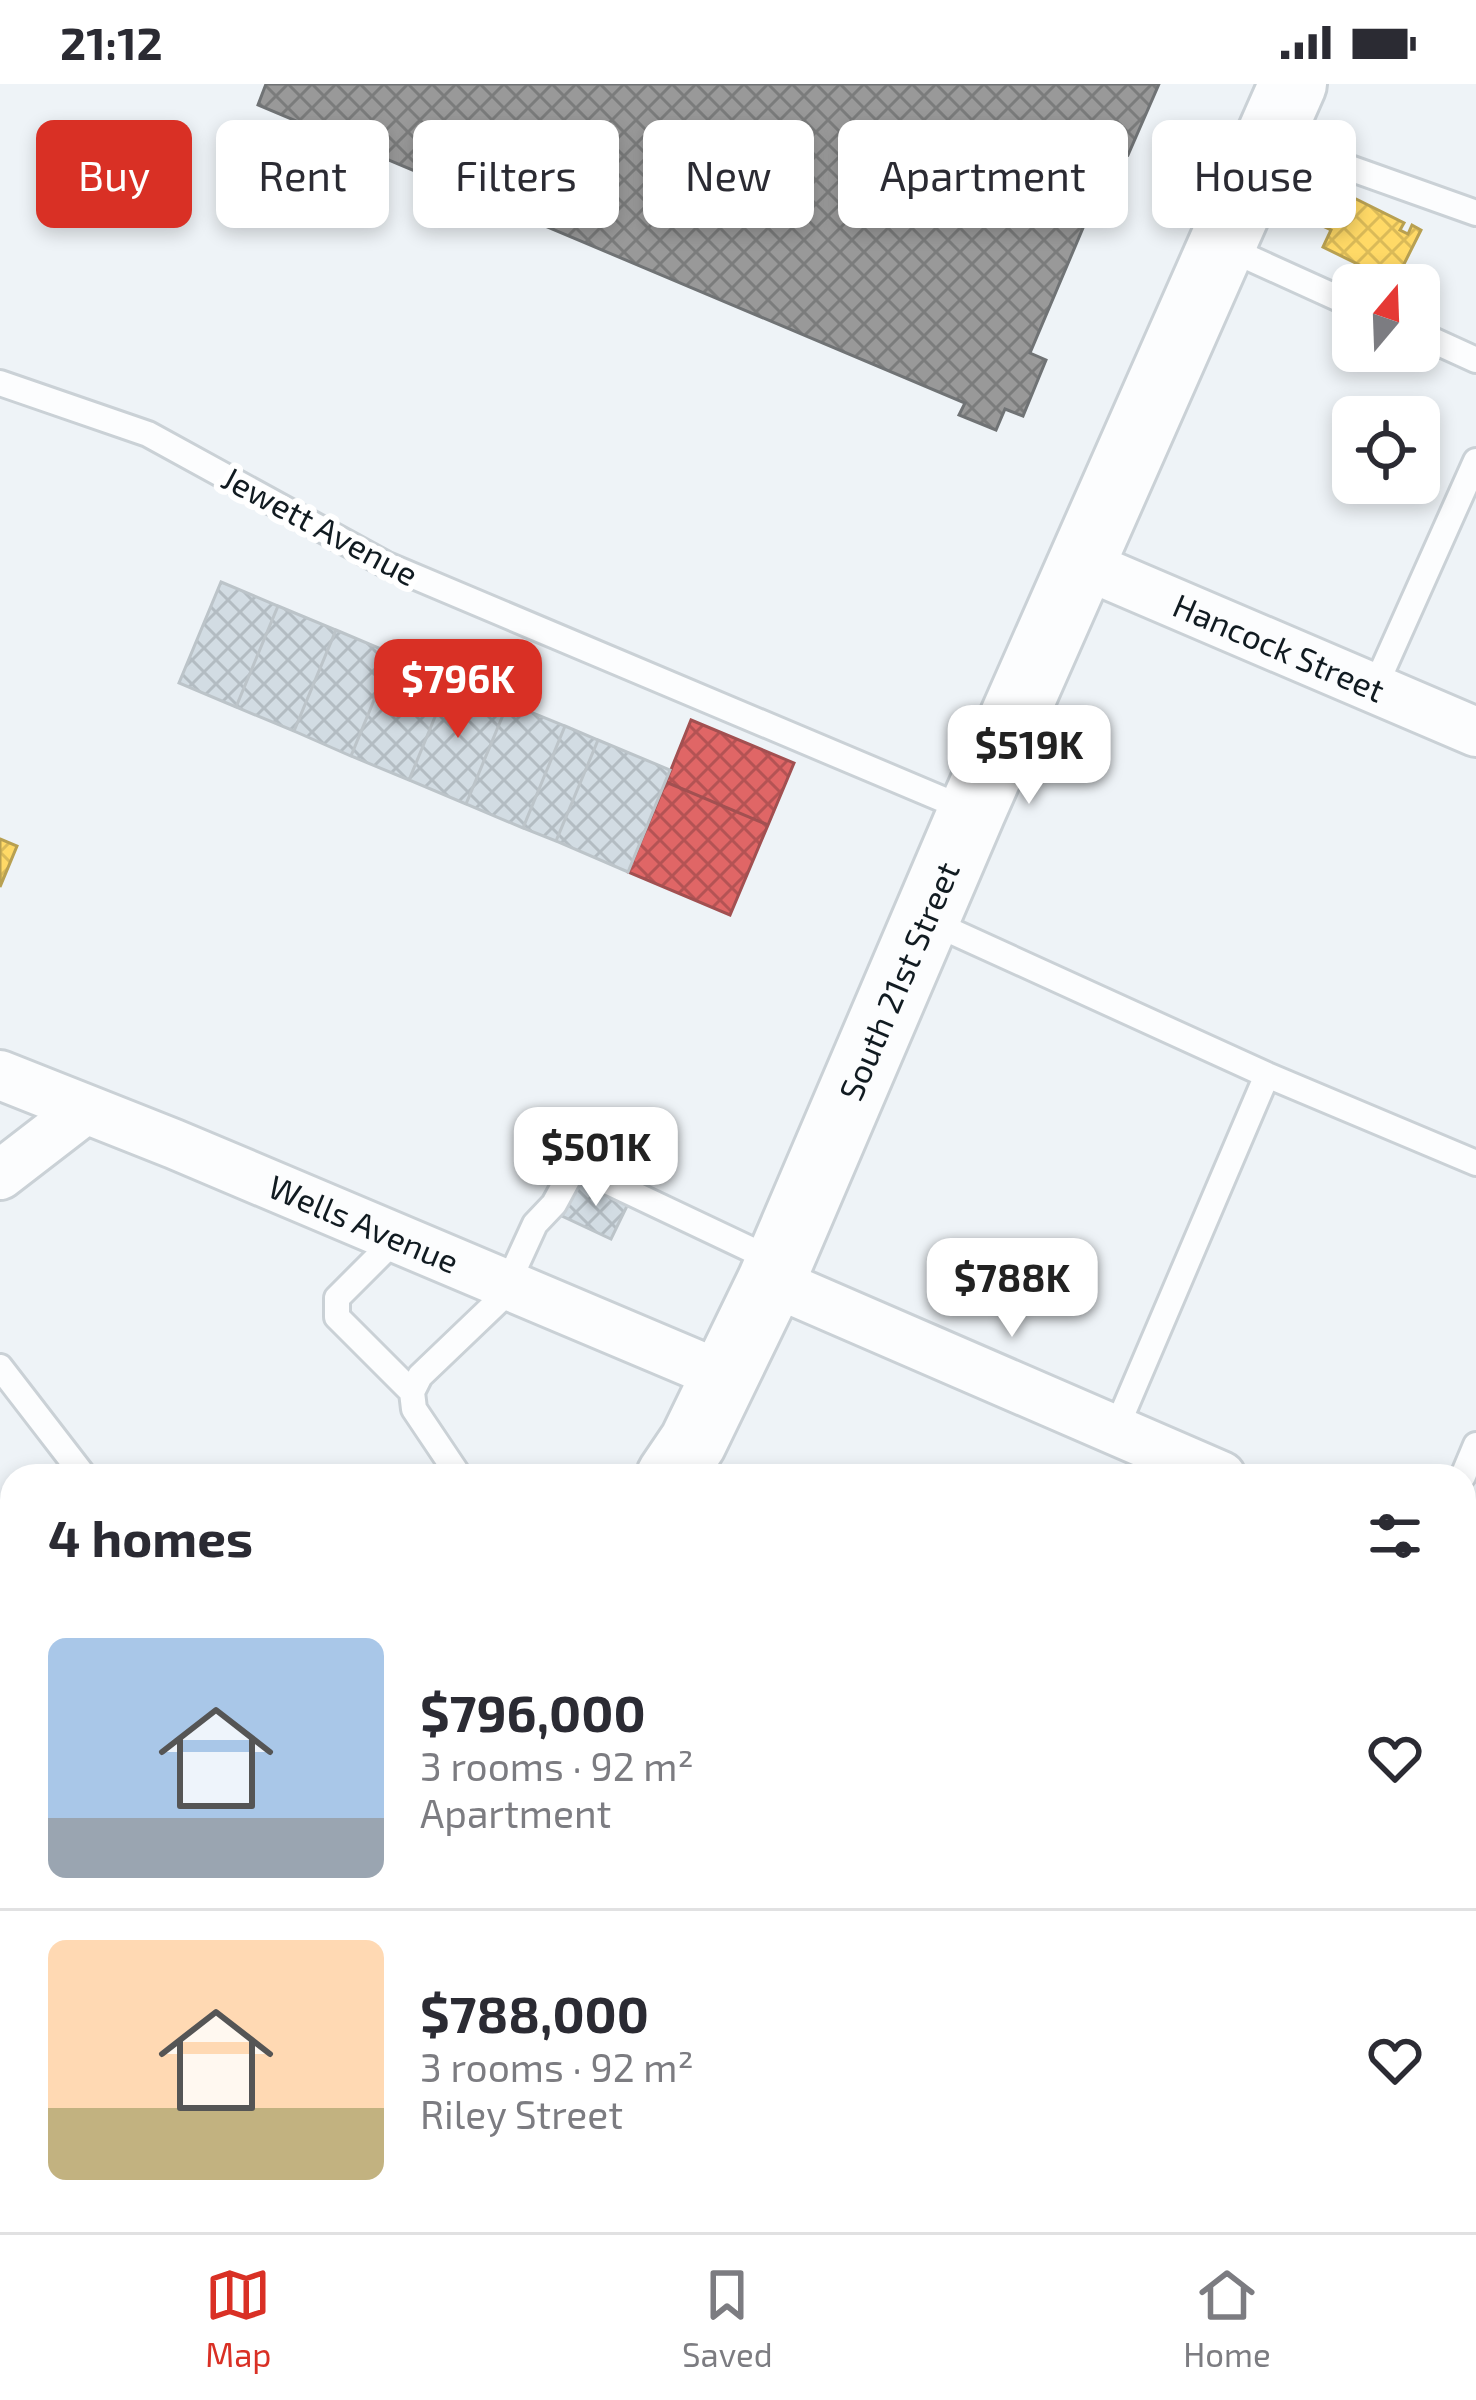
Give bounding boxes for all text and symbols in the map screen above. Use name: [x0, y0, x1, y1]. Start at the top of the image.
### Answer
text: 21:12: [60, 15, 163, 69]
chip: Buy: [36, 120, 192, 228]
chip: Rent: [216, 120, 389, 228]
chip: Filters: [413, 120, 619, 228]
chip: New: [643, 120, 814, 228]
chip: Apartment: [838, 120, 1128, 228]
chip: House: [1152, 120, 1356, 228]
north arrow: [1332, 264, 1440, 372]
map controls: [1332, 264, 1440, 504]
button: locate: [1332, 396, 1440, 504]
street label: Jewett Avenue: [216, 457, 425, 593]
street label: Hancock Street: [1168, 584, 1391, 710]
pin: $796K: [374, 639, 542, 741]
text: $796K: [401, 654, 515, 701]
pin: $519K: [945, 705, 1113, 807]
text: $519K: [975, 720, 1083, 767]
street label: South 21st Street: [830, 856, 967, 1106]
pin: $501K: [512, 1107, 680, 1209]
text: $501K: [541, 1122, 651, 1169]
street label: Wells Avenue: [263, 1165, 465, 1281]
pin: $788K: [928, 1238, 1096, 1340]
text: $788K: [954, 1253, 1070, 1300]
icon: filters: [1362, 1503, 1428, 1569]
text: 4 homes: [48, 1506, 253, 1567]
text: $796,000: [420, 1681, 646, 1742]
icon: home: [144, 1686, 288, 1830]
icon: heart: [1362, 1725, 1428, 1791]
text: 3 rooms · 92 m²: [420, 1742, 694, 1789]
text: Apartment: [420, 1789, 611, 1836]
text: $788,000: [420, 1982, 649, 2043]
icon: home: [144, 1988, 288, 2132]
icon: heart: [1362, 2027, 1428, 2093]
text: 3 rooms · 92 m²: [420, 2043, 694, 2090]
text: Riley Street: [420, 2090, 623, 2137]
tab: Map: [205, 2262, 272, 2374]
tab: Saved: [682, 2262, 773, 2374]
tab: Home: [1183, 2262, 1271, 2374]

